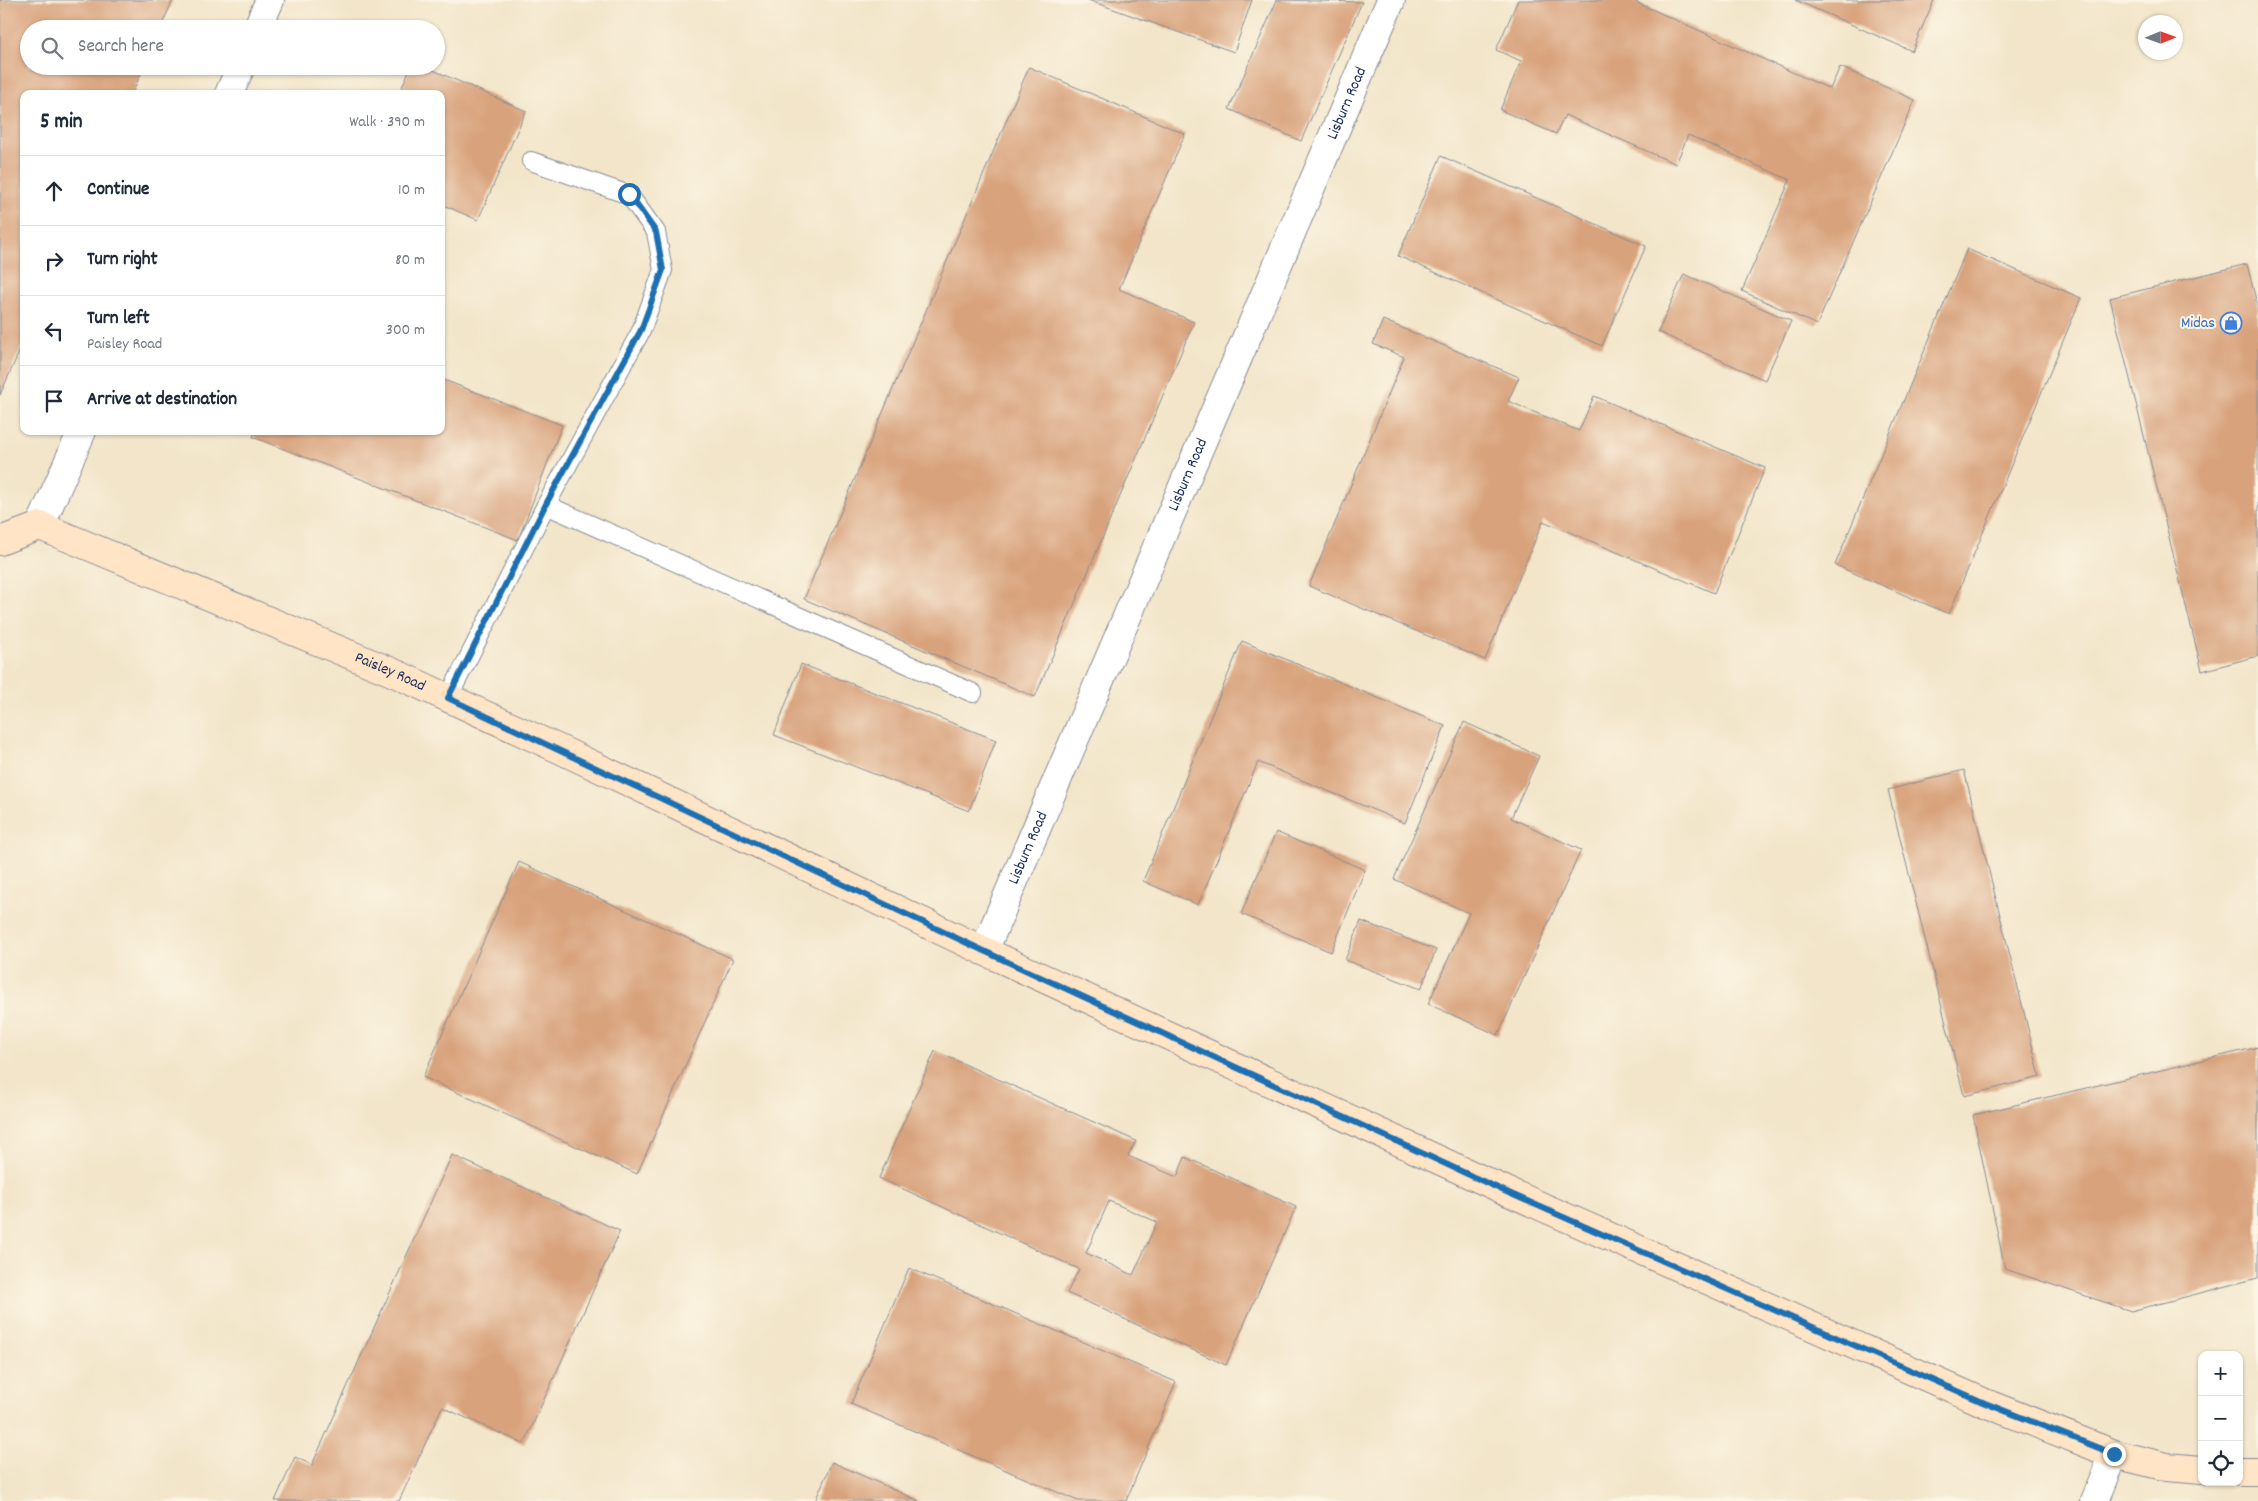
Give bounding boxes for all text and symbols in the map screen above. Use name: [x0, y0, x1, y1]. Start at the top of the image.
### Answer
north arrow: [2138, 15, 2183, 60]
search box: [20, 20, 445, 75]
icon: search: [38, 34, 66, 62]
text: Search here: [78, 34, 164, 61]
street label: Lisburn Road: [1321, 63, 1372, 143]
text: 5 min: [40, 108, 83, 138]
text: Walk · 390 m: [349, 111, 425, 134]
icon: ahead: [40, 177, 68, 205]
text: Continue: [87, 177, 149, 204]
text: 10 m: [398, 179, 425, 202]
route start: [618, 183, 641, 206]
icon: right: [40, 247, 68, 275]
text: Turn right: [87, 247, 158, 274]
text: 80 m: [395, 249, 425, 272]
text: Turn left: [87, 306, 150, 333]
shop icon: Midas: [2219, 311, 2243, 335]
place label: Midas: [2181, 312, 2215, 335]
icon: left: [40, 317, 68, 345]
text: 300 m: [386, 319, 425, 342]
text: Paisley Road: [87, 333, 162, 356]
icon: arrive: [40, 387, 68, 415]
text: Arrive at destination: [87, 387, 237, 414]
street label: Lisburn Road: [1162, 435, 1214, 515]
street label: Paisley Road: [351, 646, 429, 697]
street label: Lisburn Road: [1002, 808, 1054, 888]
map controls: [2198, 1351, 2243, 1486]
button: +: [2198, 1351, 2243, 1396]
button: −: [2198, 1396, 2243, 1441]
button: locate: [2198, 1441, 2243, 1486]
route end: [2103, 1443, 2126, 1466]

